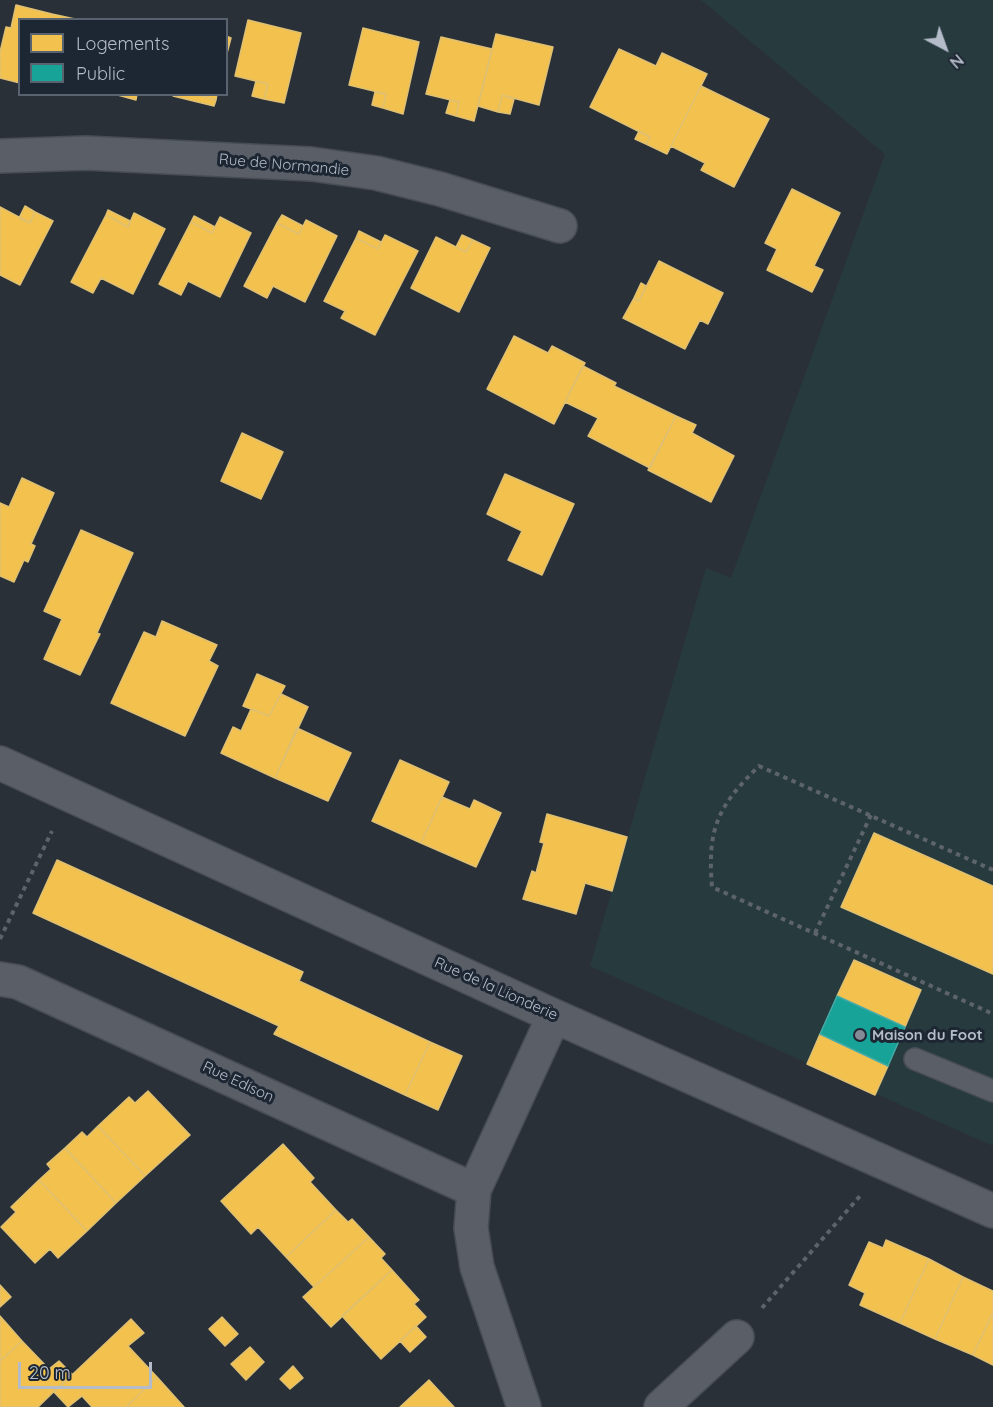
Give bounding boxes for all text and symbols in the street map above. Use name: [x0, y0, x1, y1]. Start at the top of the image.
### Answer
legend: [18, 18, 228, 96]
north arrow: [915, 18, 975, 78]
text: Logements: [76, 32, 169, 55]
text: N: [946, 50, 968, 73]
text: Public: [76, 62, 125, 85]
street label: Rue de Normandie: [218, 150, 350, 180]
street label: Rue de la Lionderie: [431, 954, 561, 1024]
place label: Maison du Foot: [872, 1026, 983, 1044]
marker: Maison du Foot: [853, 1028, 867, 1042]
street label: Rue Edison: [200, 1058, 276, 1106]
scale bar: [21, 1350, 154, 1388]
text: 20 m: [29, 1361, 71, 1384]

